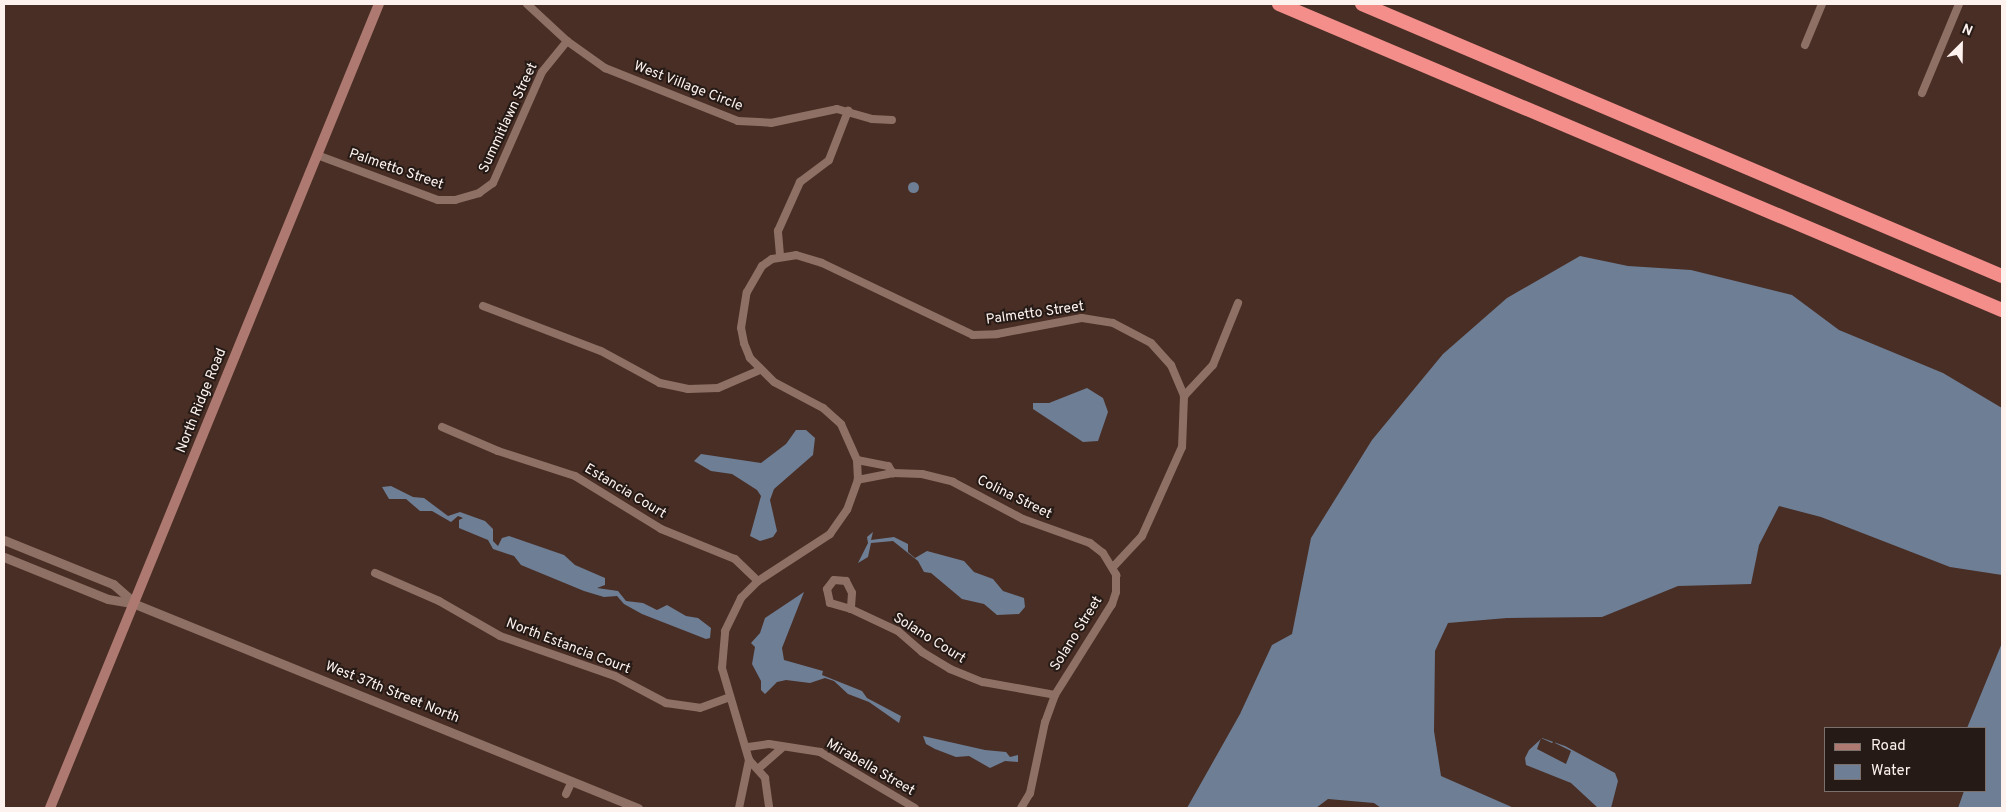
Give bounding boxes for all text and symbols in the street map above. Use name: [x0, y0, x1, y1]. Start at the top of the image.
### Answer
north arrow: [1936, 20, 1986, 70]
text: N: [1959, 21, 1975, 41]
street label: West Village Circle: [631, 58, 745, 116]
street label: Summitlawn Street: [476, 60, 542, 176]
street label: Palmetto Street: [347, 146, 445, 194]
street label: Palmetto Street: [985, 299, 1085, 329]
street label: North Ridge Road: [173, 346, 231, 456]
street label: Estancia Court: [581, 461, 669, 523]
street label: Colina Street: [974, 473, 1054, 523]
street label: Solano Street: [1047, 594, 1107, 674]
street label: Solano Court: [890, 610, 968, 668]
street label: North Estancia Court: [503, 616, 633, 678]
street label: West 37th Street North: [322, 658, 462, 728]
legend: [1824, 727, 1986, 792]
street label: Mirabella Street: [823, 736, 917, 800]
text: Road: [1871, 737, 1906, 756]
text: Water: [1871, 762, 1910, 781]

